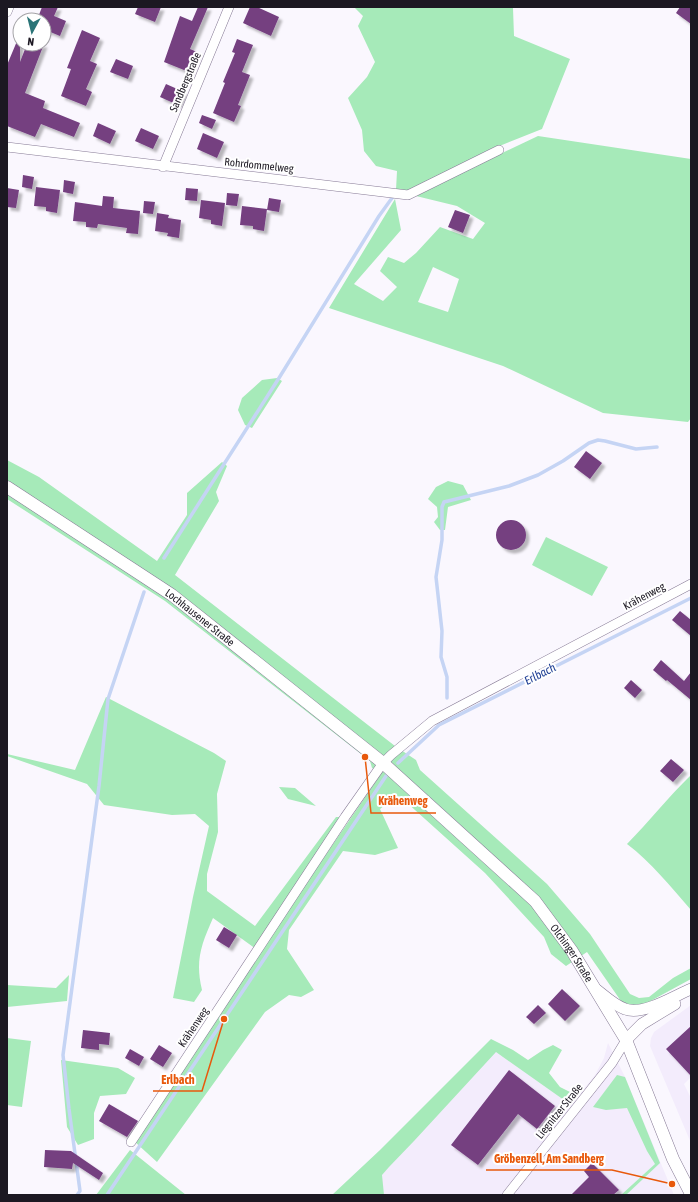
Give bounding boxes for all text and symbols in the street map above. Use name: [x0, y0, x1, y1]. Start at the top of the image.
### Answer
north arrow: [12, 12, 52, 52]
text: N: [27, 36, 35, 48]
street label: Sandbergstraße: [167, 50, 203, 114]
street label: Rohrdommelweg: [224, 155, 294, 175]
street label: Krähenweg: [621, 580, 667, 612]
street label: Lochhausener Straße: [163, 586, 237, 648]
water label: Erlbach: [522, 660, 558, 688]
callout: Krähenweg: [371, 789, 436, 813]
text: Krähenweg: [378, 794, 429, 808]
street label: Olchinger Straße: [548, 922, 595, 984]
street label: Krähenweg: [175, 1005, 211, 1049]
callout: Erlbach: [153, 1067, 202, 1091]
text: Erlbach: [161, 1073, 195, 1087]
street label: Liegnitzer Straße: [533, 1081, 585, 1141]
callout: Gröbenzell, Am Sandberg: [486, 1146, 612, 1170]
text: Gröbenzell, Am Sandberg: [494, 1152, 605, 1166]

